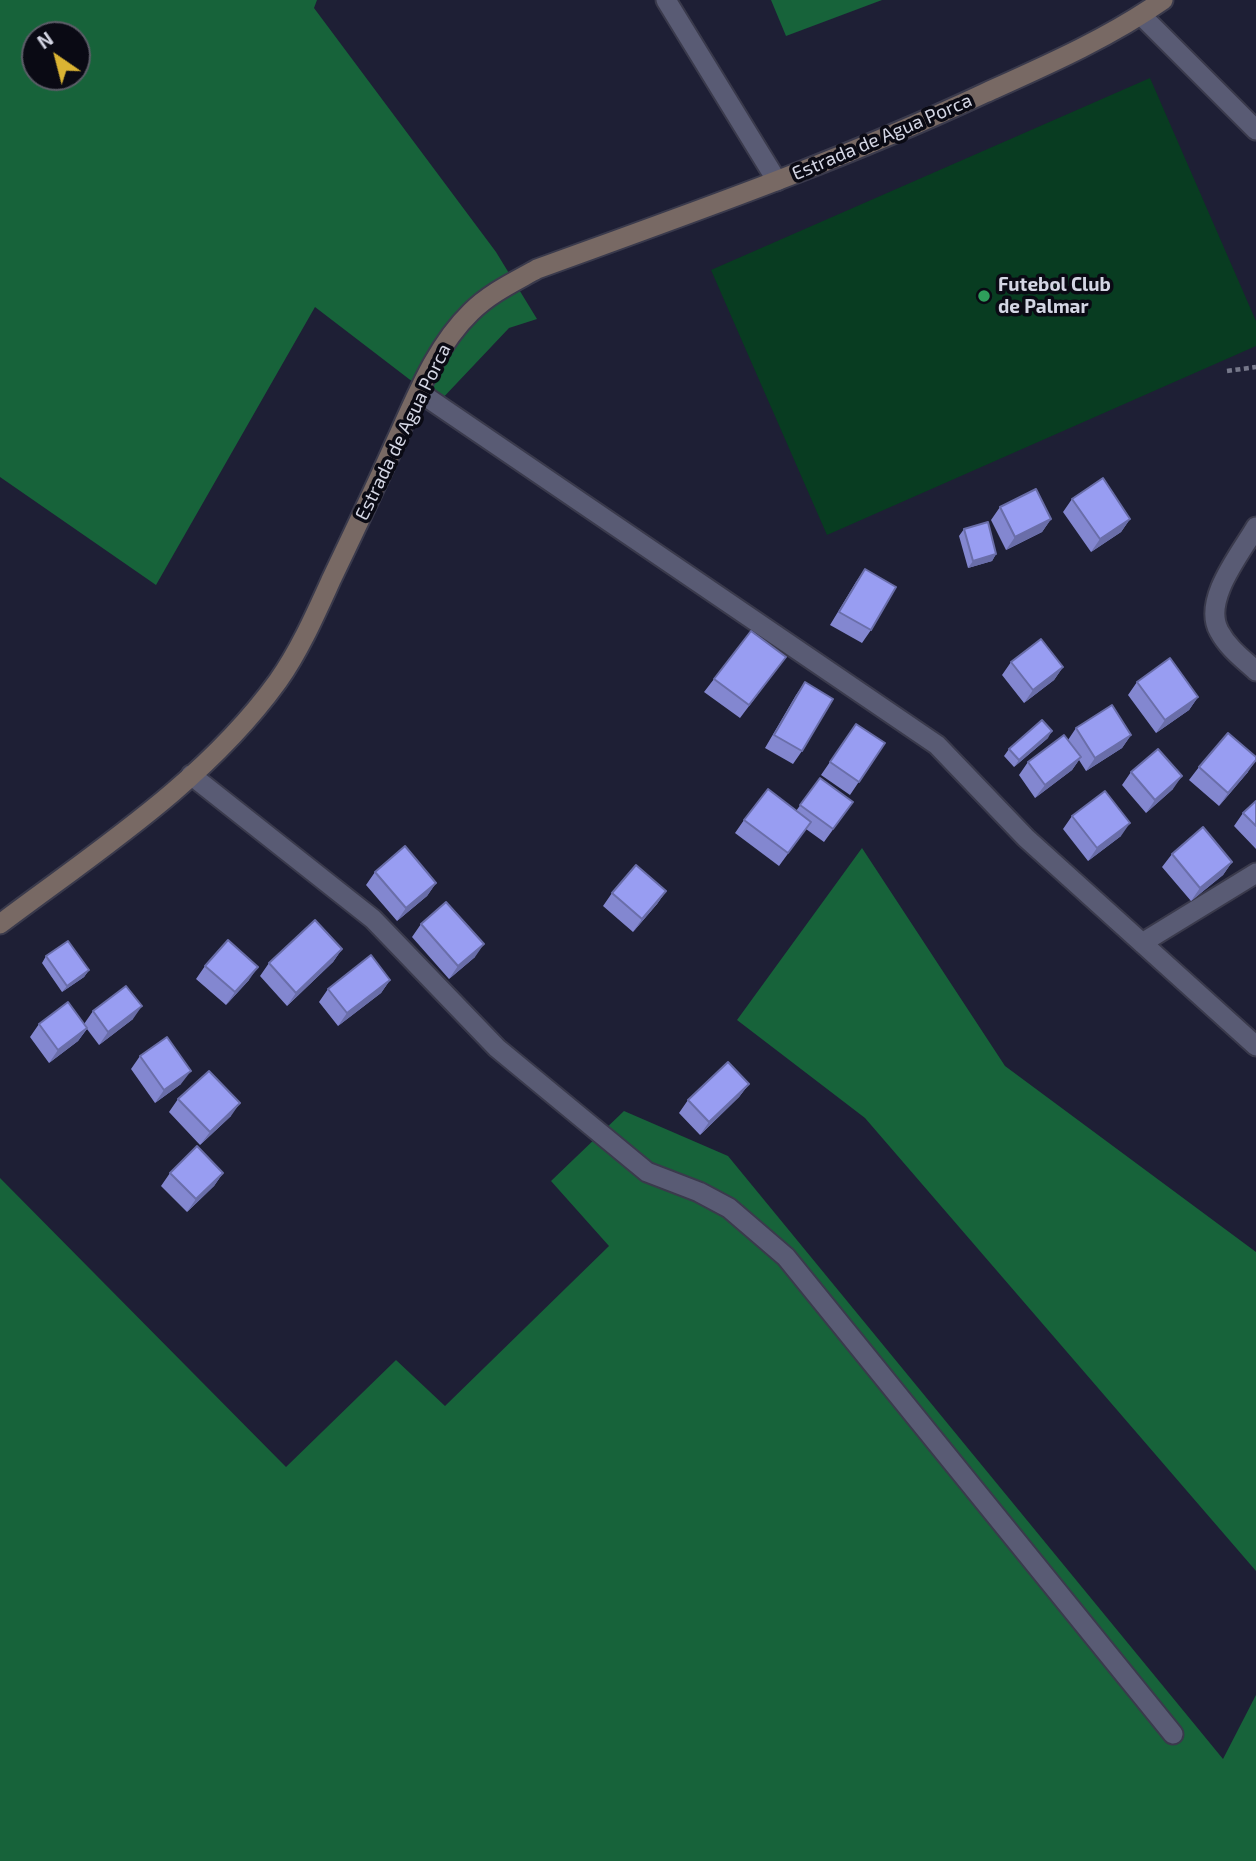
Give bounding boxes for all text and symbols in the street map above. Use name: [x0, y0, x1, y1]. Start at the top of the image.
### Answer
north arrow: [21, 21, 91, 91]
text: N: [33, 27, 57, 53]
street label: Estrada de Agua Porca: [789, 89, 975, 185]
place label: Futebol Club de Palmar: [998, 274, 1111, 318]
marker: Futebol Club de Palmar: [976, 288, 992, 304]
street label: Estrada de Agua Porca: [350, 340, 456, 524]

